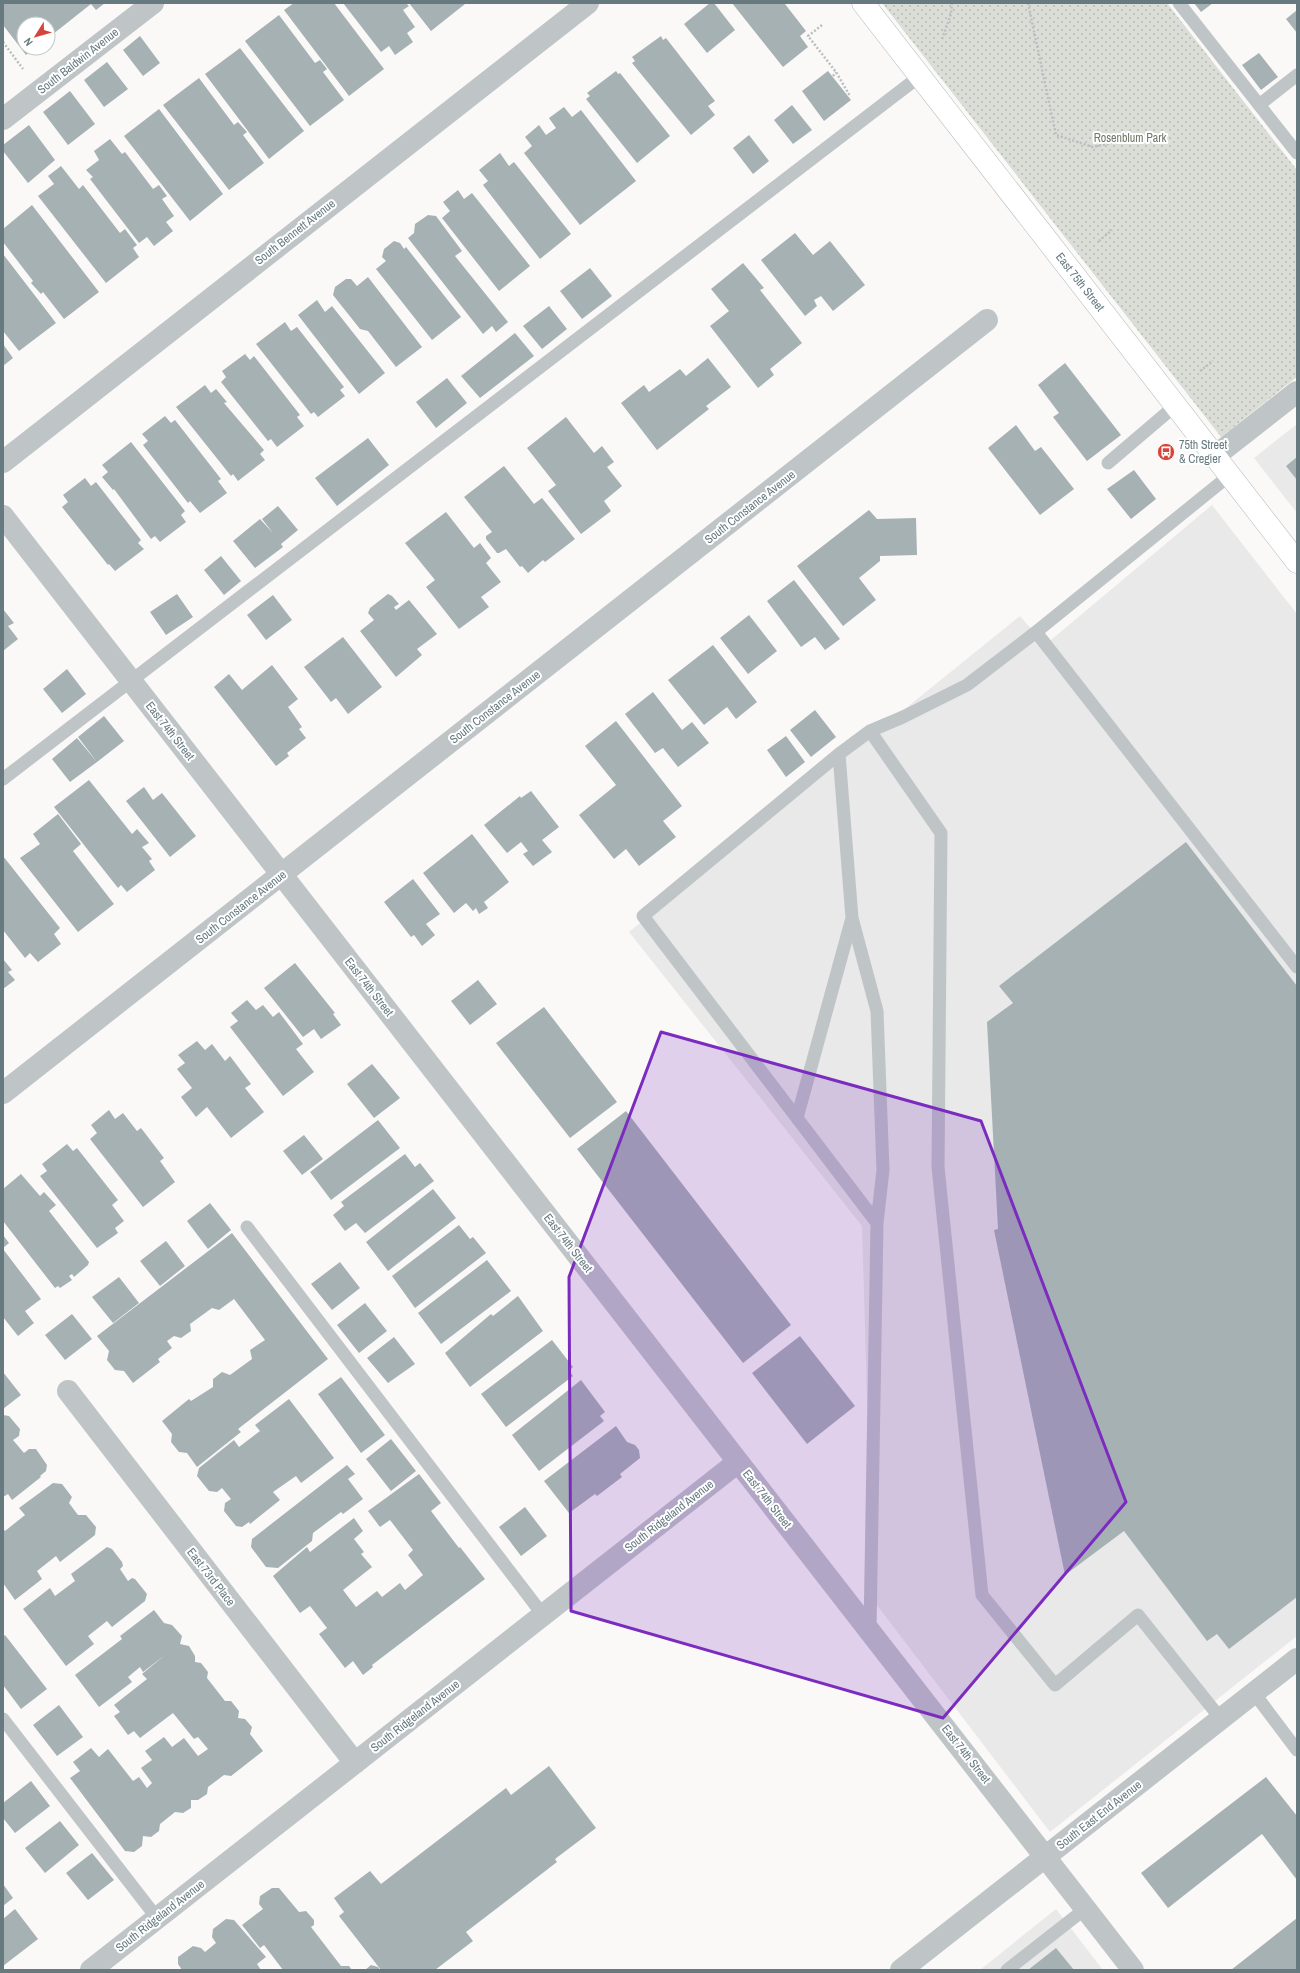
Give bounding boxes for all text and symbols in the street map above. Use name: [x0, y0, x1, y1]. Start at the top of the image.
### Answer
north arrow: [16, 16, 56, 56]
street label: South Baldwin Avenue: [34, 24, 122, 98]
text: N: [20, 35, 36, 49]
park label: Rosenblum Park: [1094, 130, 1166, 146]
street label: South Bennett Avenue: [252, 196, 338, 268]
street label: East 75th Street: [1052, 249, 1108, 315]
place label: 75th Street & Cregier: [1179, 437, 1227, 467]
bus stop icon: 75th Street & Cregier: [1156, 442, 1176, 462]
street label: South Constance Avenue: [701, 467, 799, 547]
street label: South Constance Avenue: [446, 667, 544, 747]
street label: East 74th Street: [142, 698, 198, 764]
street label: South Constance Avenue: [192, 867, 290, 947]
street label: East 74th Street: [341, 954, 397, 1020]
street label: East 74th Street: [540, 1210, 596, 1276]
street label: East 74th Street: [739, 1466, 795, 1532]
street label: South Ridgeland Avenue: [621, 1476, 717, 1556]
street label: East 73rd Place: [183, 1545, 239, 1609]
street label: South Ridgeland Avenue: [367, 1676, 463, 1756]
street label: East 74th Street: [938, 1721, 994, 1787]
street label: South East End Avenue: [1053, 1777, 1145, 1853]
street label: South Ridgeland Avenue: [112, 1876, 208, 1956]

